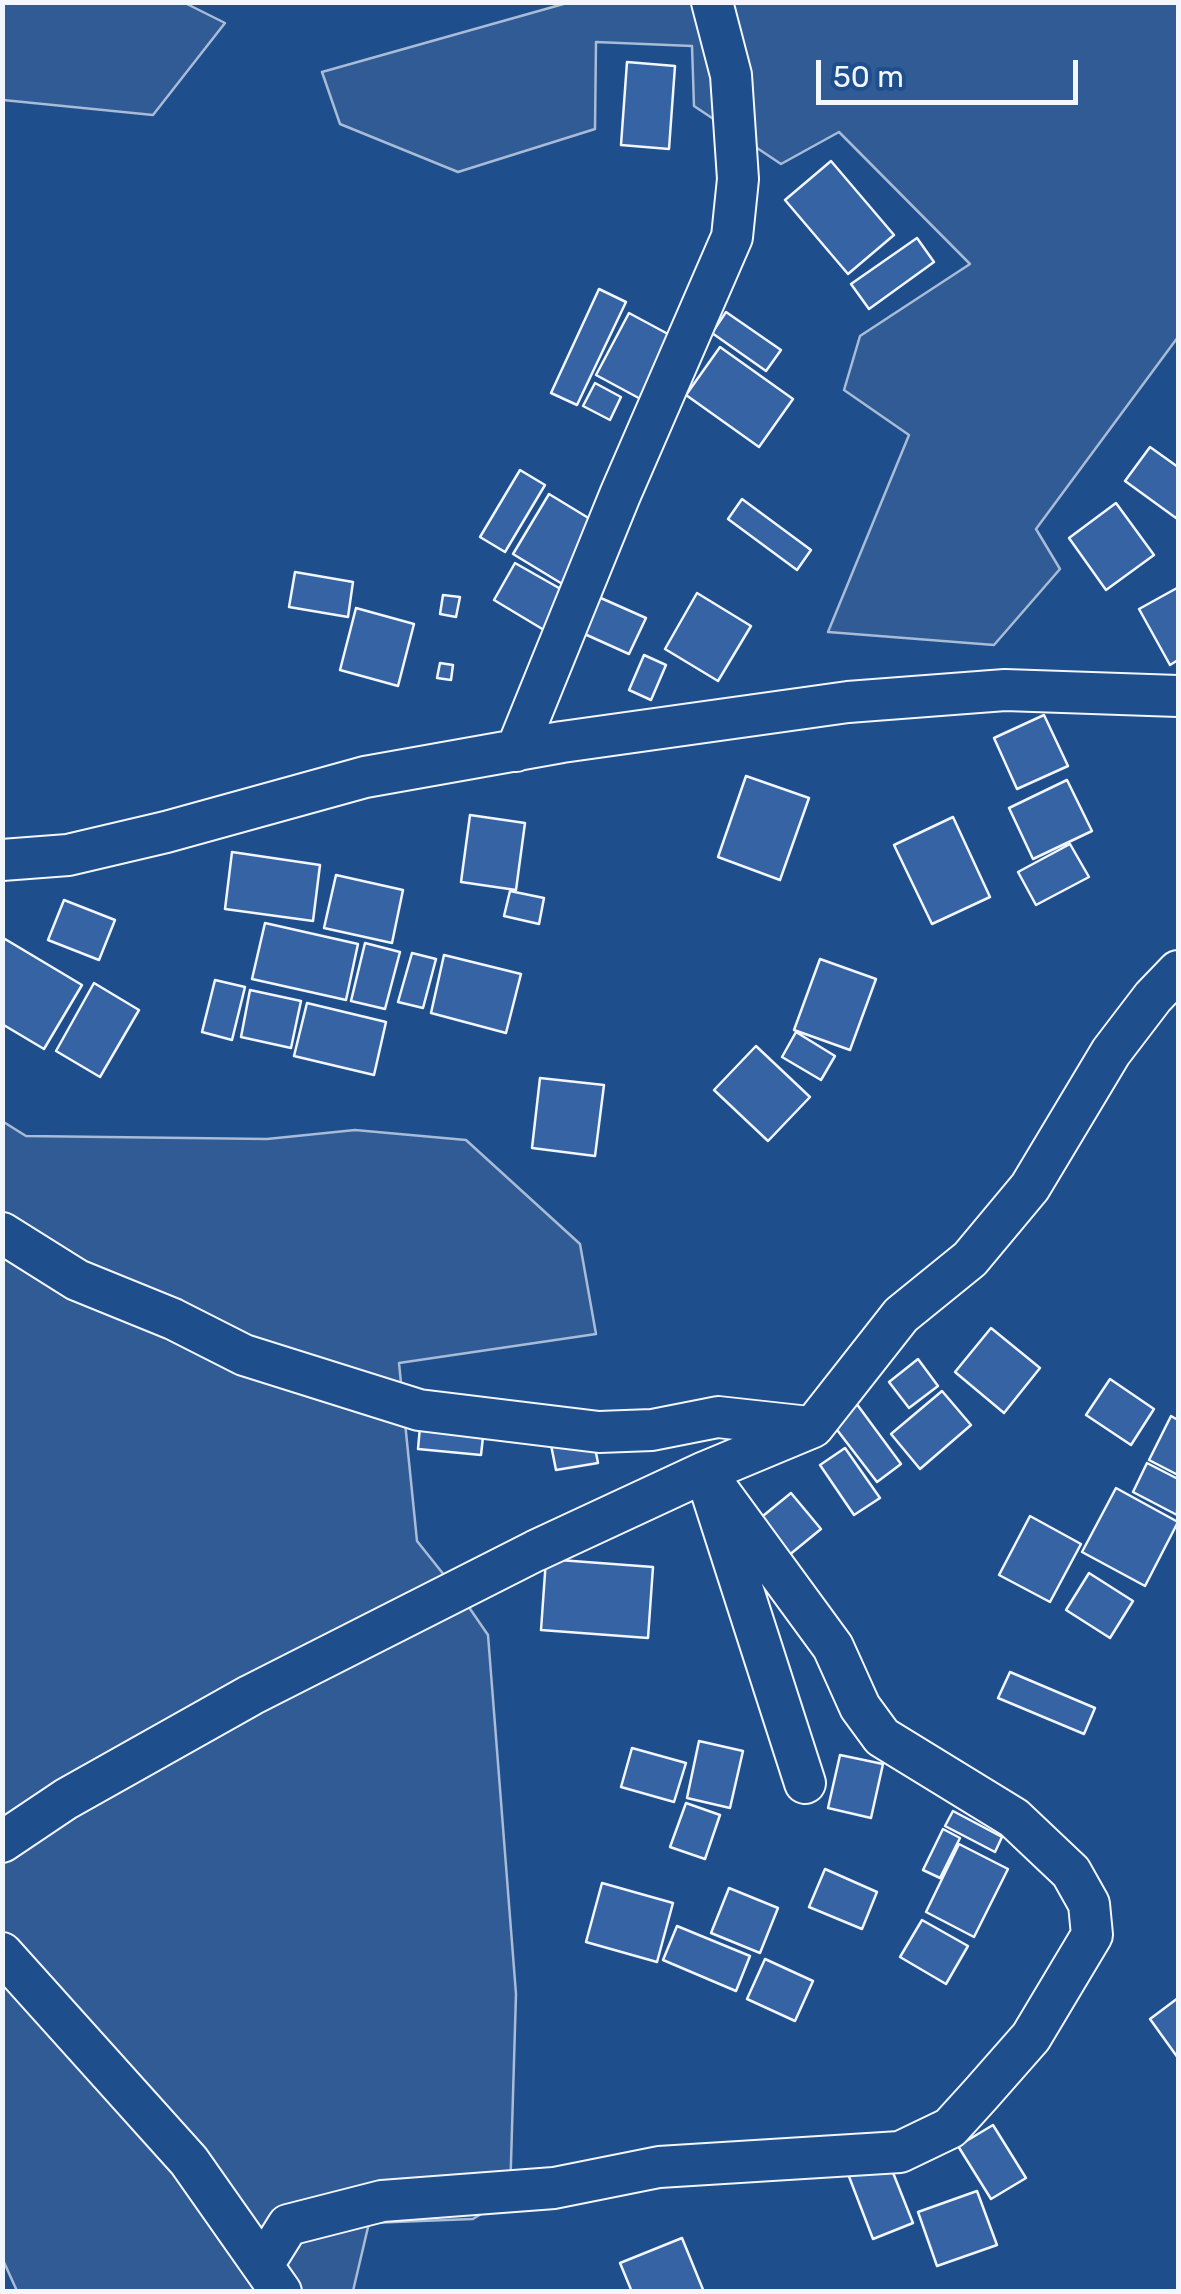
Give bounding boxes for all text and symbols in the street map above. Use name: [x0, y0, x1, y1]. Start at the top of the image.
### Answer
scale bar: [821, 40, 1084, 102]
text: 50 m: [833, 59, 904, 95]

